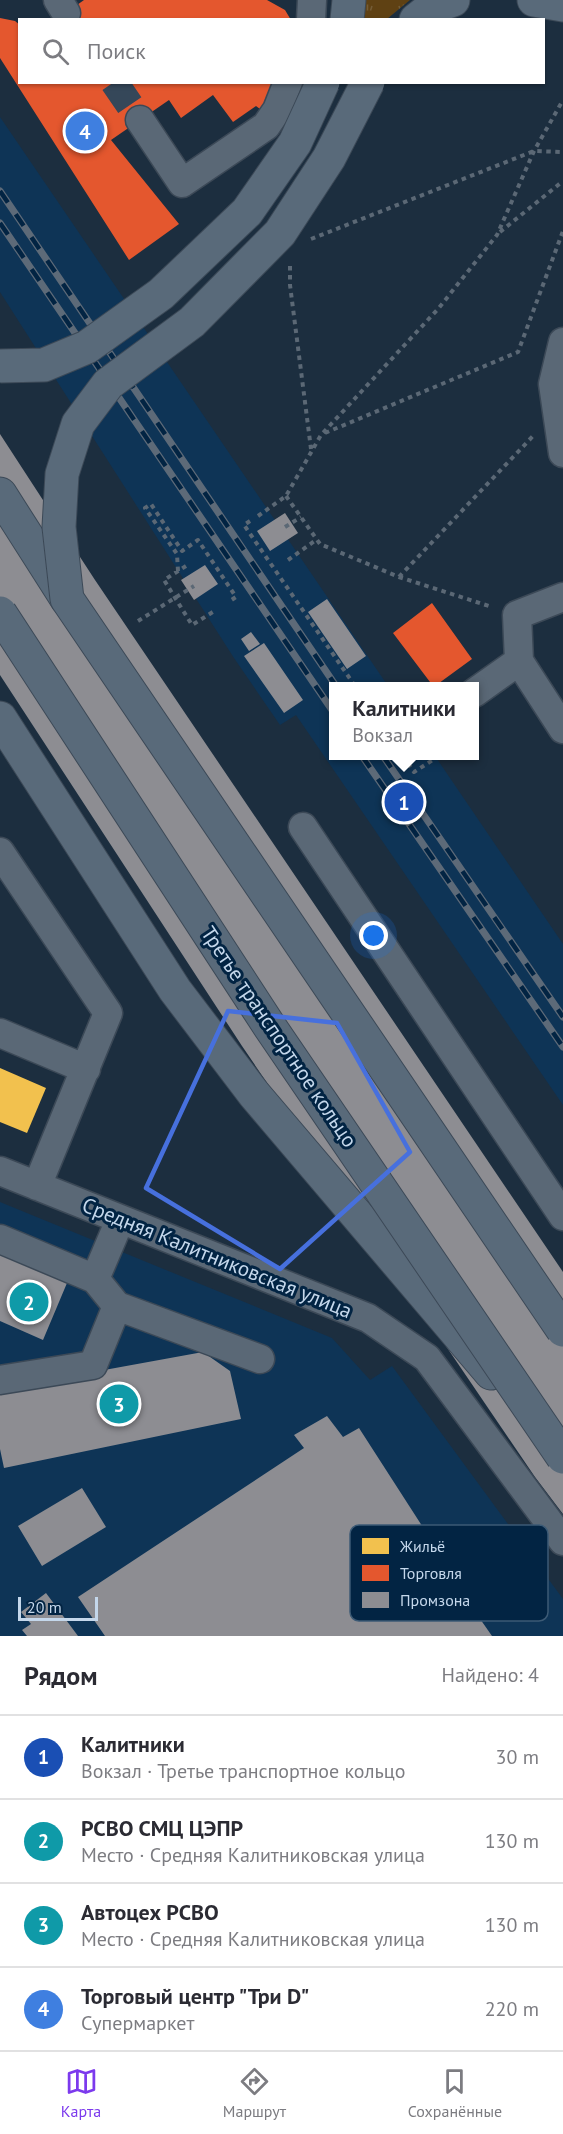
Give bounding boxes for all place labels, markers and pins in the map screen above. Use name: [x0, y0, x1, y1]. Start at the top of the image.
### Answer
pin: 4: [66, 108, 104, 154]
pin: 1: [384, 780, 424, 824]
pin: 2: [9, 1280, 48, 1324]
pin: 3: [100, 1382, 138, 1426]

